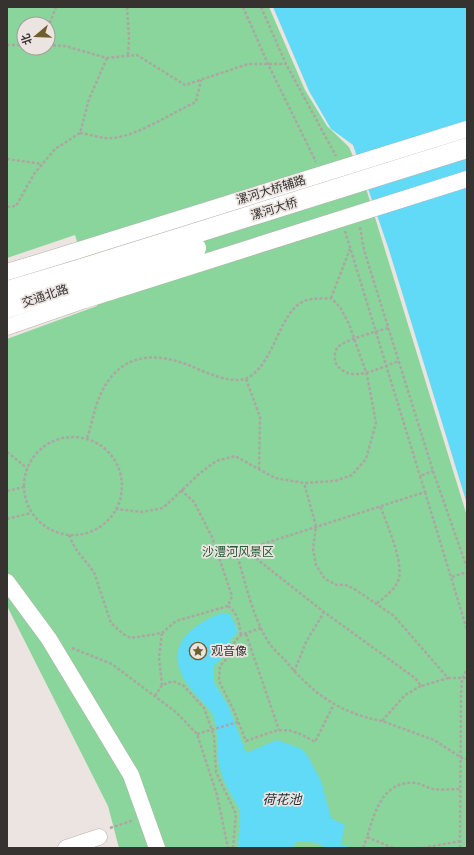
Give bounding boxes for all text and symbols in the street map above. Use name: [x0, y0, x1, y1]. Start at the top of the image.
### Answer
north arrow: [16, 16, 56, 56]
text: 北: [19, 32, 35, 46]
street label: 漯河大桥辅路: [235, 173, 307, 207]
street label: 漯河大桥: [249, 195, 299, 223]
street label: 交通北路: [20, 282, 70, 310]
park label: 沙澧河风景区: [202, 545, 274, 559]
place icon: 观音像: [188, 641, 208, 661]
place label: 观音像: [211, 644, 247, 658]
water label: 荷花池: [262, 792, 303, 807]

